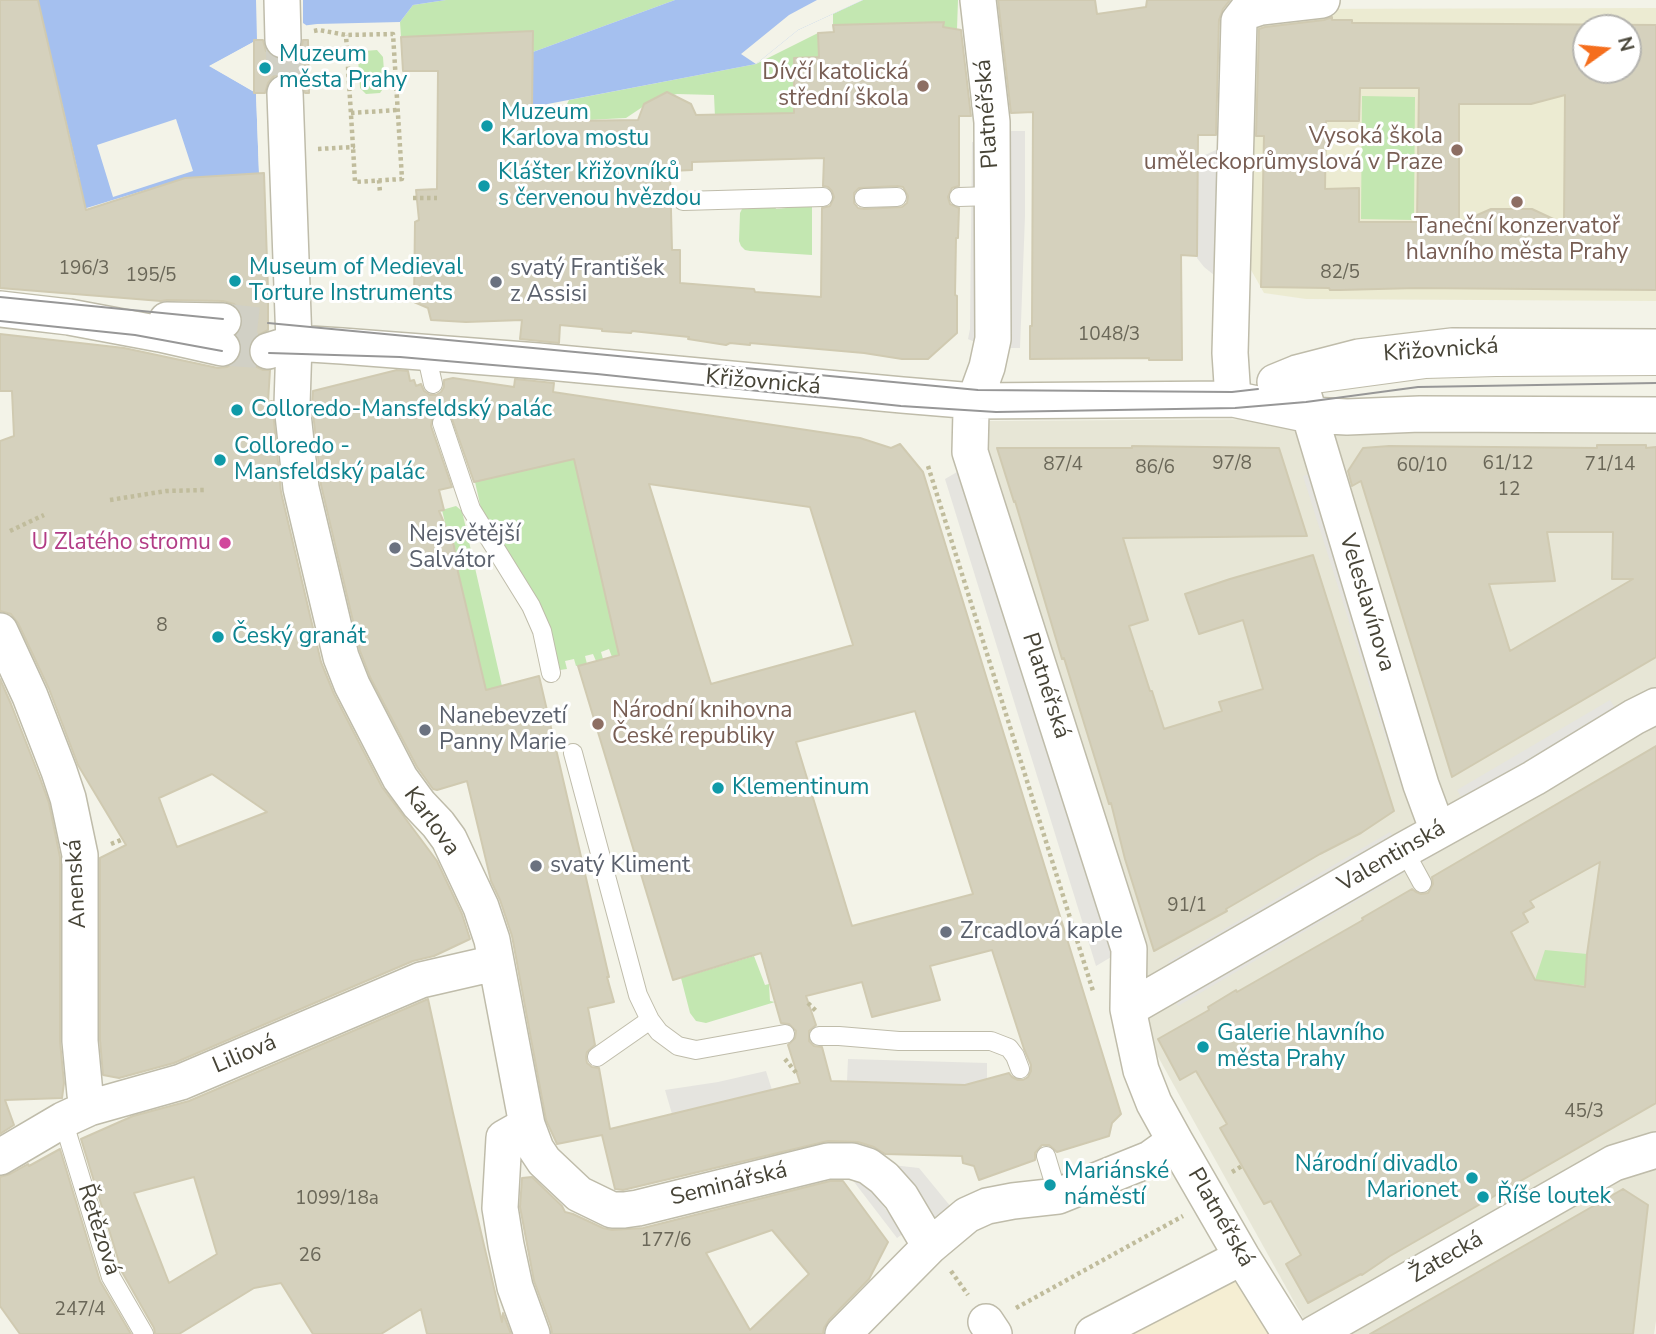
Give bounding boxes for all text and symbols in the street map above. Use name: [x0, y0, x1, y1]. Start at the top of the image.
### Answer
north arrow: [1572, 14, 1642, 84]
text: N: [1611, 34, 1640, 54]
place label: Muzeum města Prahy: [279, 41, 407, 95]
street label: Platnéřská: [970, 58, 1006, 170]
place label: Dívčí katolická střední škola: [762, 59, 909, 113]
marker: Muzeum města Prahy: [257, 60, 273, 76]
marker: Dívčí katolická střední škola: [915, 78, 931, 94]
place label: Muzeum Karlova mostu: [501, 99, 649, 153]
marker: Muzeum Karlova mostu: [479, 118, 495, 134]
place label: Vysoká škola uměleckoprůmyslová v Praze: [1144, 123, 1443, 177]
marker: Vysoká škola uměleckoprůmyslová v Praze: [1449, 142, 1465, 158]
place label: Klášter křižovníků s červenou hvězdou: [498, 159, 701, 213]
marker: Klášter křižovníků s červenou hvězdou: [476, 178, 492, 194]
marker: Taneční konzervatoř hlavního města Prahy: [1509, 194, 1525, 210]
place label: Taneční konzervatoř hlavního města Prahy: [1406, 213, 1628, 267]
place label: Museum of Medieval Torture Instruments: [249, 254, 463, 308]
place label: svatý František z Assisi: [510, 255, 665, 309]
house number: 196/3: [59, 258, 109, 280]
house number: 82/5: [1320, 262, 1360, 284]
house number: 195/5: [126, 265, 176, 287]
marker: Museum of Medieval Torture Instruments: [227, 273, 243, 289]
marker: svatý František z Assisi: [488, 274, 504, 290]
house number: 1048/3: [1078, 324, 1140, 346]
street label: Křižovnická: [1382, 333, 1500, 369]
street label: Křižovnická: [704, 364, 822, 402]
place label: Colloredo-Mansfeldský palác: [251, 396, 552, 424]
marker: Colloredo-Mansfeldský palác: [229, 402, 245, 418]
place label: Colloredo - Mansfeldský palác: [234, 433, 425, 487]
marker: Colloredo - Mansfeldský palác: [212, 452, 228, 468]
house number: 97/8: [1212, 453, 1252, 475]
house number: 61/12: [1483, 453, 1533, 475]
house number: 87/4: [1043, 454, 1083, 476]
house number: 71/14: [1585, 454, 1635, 476]
house number: 60/10: [1397, 455, 1447, 477]
house number: 86/6: [1135, 457, 1175, 479]
house number: 12: [1498, 479, 1520, 501]
place label: Nejsvětější Salvátor: [409, 521, 520, 575]
place label: U Zlatého stromu: [31, 529, 211, 557]
street label: Veleslavínova: [1332, 531, 1400, 675]
marker: U Zlatého stromu: [217, 535, 233, 551]
marker: Nejsvětější Salvátor: [387, 540, 403, 556]
house number: 8: [156, 615, 168, 637]
place label: Český granát: [232, 623, 366, 651]
marker: Český granát: [210, 629, 226, 645]
street label: Platnéřská: [1015, 630, 1075, 742]
place label: Národní knihovna České republiky: [612, 697, 792, 751]
place label: Nanebevzetí Panny Marie: [439, 703, 567, 757]
marker: Národní knihovna České republiky: [590, 716, 606, 732]
marker: Nanebevzetí Panny Marie: [417, 722, 433, 738]
place label: Klementinum: [732, 774, 869, 802]
marker: Klementinum: [710, 780, 726, 796]
street label: Karlova: [397, 782, 465, 862]
street label: Valentinská: [1333, 815, 1451, 899]
street label: Anenská: [61, 838, 93, 930]
place label: svatý Kliment: [550, 852, 690, 880]
marker: svatý Kliment: [528, 858, 544, 874]
house number: 91/1: [1167, 895, 1207, 917]
place label: Zrcadlová kaple: [960, 918, 1123, 946]
marker: Zrcadlová kaple: [938, 924, 954, 940]
place label: Galerie hlavního města Prahy: [1217, 1020, 1385, 1074]
street label: Liliová: [209, 1029, 281, 1081]
marker: Galerie hlavního města Prahy: [1195, 1039, 1211, 1055]
house number: 45/3: [1564, 1101, 1604, 1123]
place label: Národní divadlo Marionet: [1295, 1151, 1458, 1205]
street label: Seminářská: [668, 1157, 790, 1213]
place label: Mariánské náměstí: [1064, 1158, 1169, 1212]
street label: Platnéřská: [1181, 1164, 1259, 1272]
marker: Národní divadlo Marionet: [1464, 1170, 1480, 1186]
marker: Mariánské náměstí: [1042, 1177, 1058, 1193]
street label: Řetězová: [70, 1181, 126, 1279]
place label: Říše loutek: [1497, 1183, 1611, 1211]
house number: 1099/18a: [295, 1188, 379, 1210]
marker: Říše loutek: [1475, 1189, 1491, 1205]
street label: Žatecká: [1406, 1226, 1488, 1290]
house number: 177/6: [641, 1230, 691, 1252]
house number: 26: [299, 1245, 321, 1267]
house number: 247/4: [55, 1299, 105, 1321]

